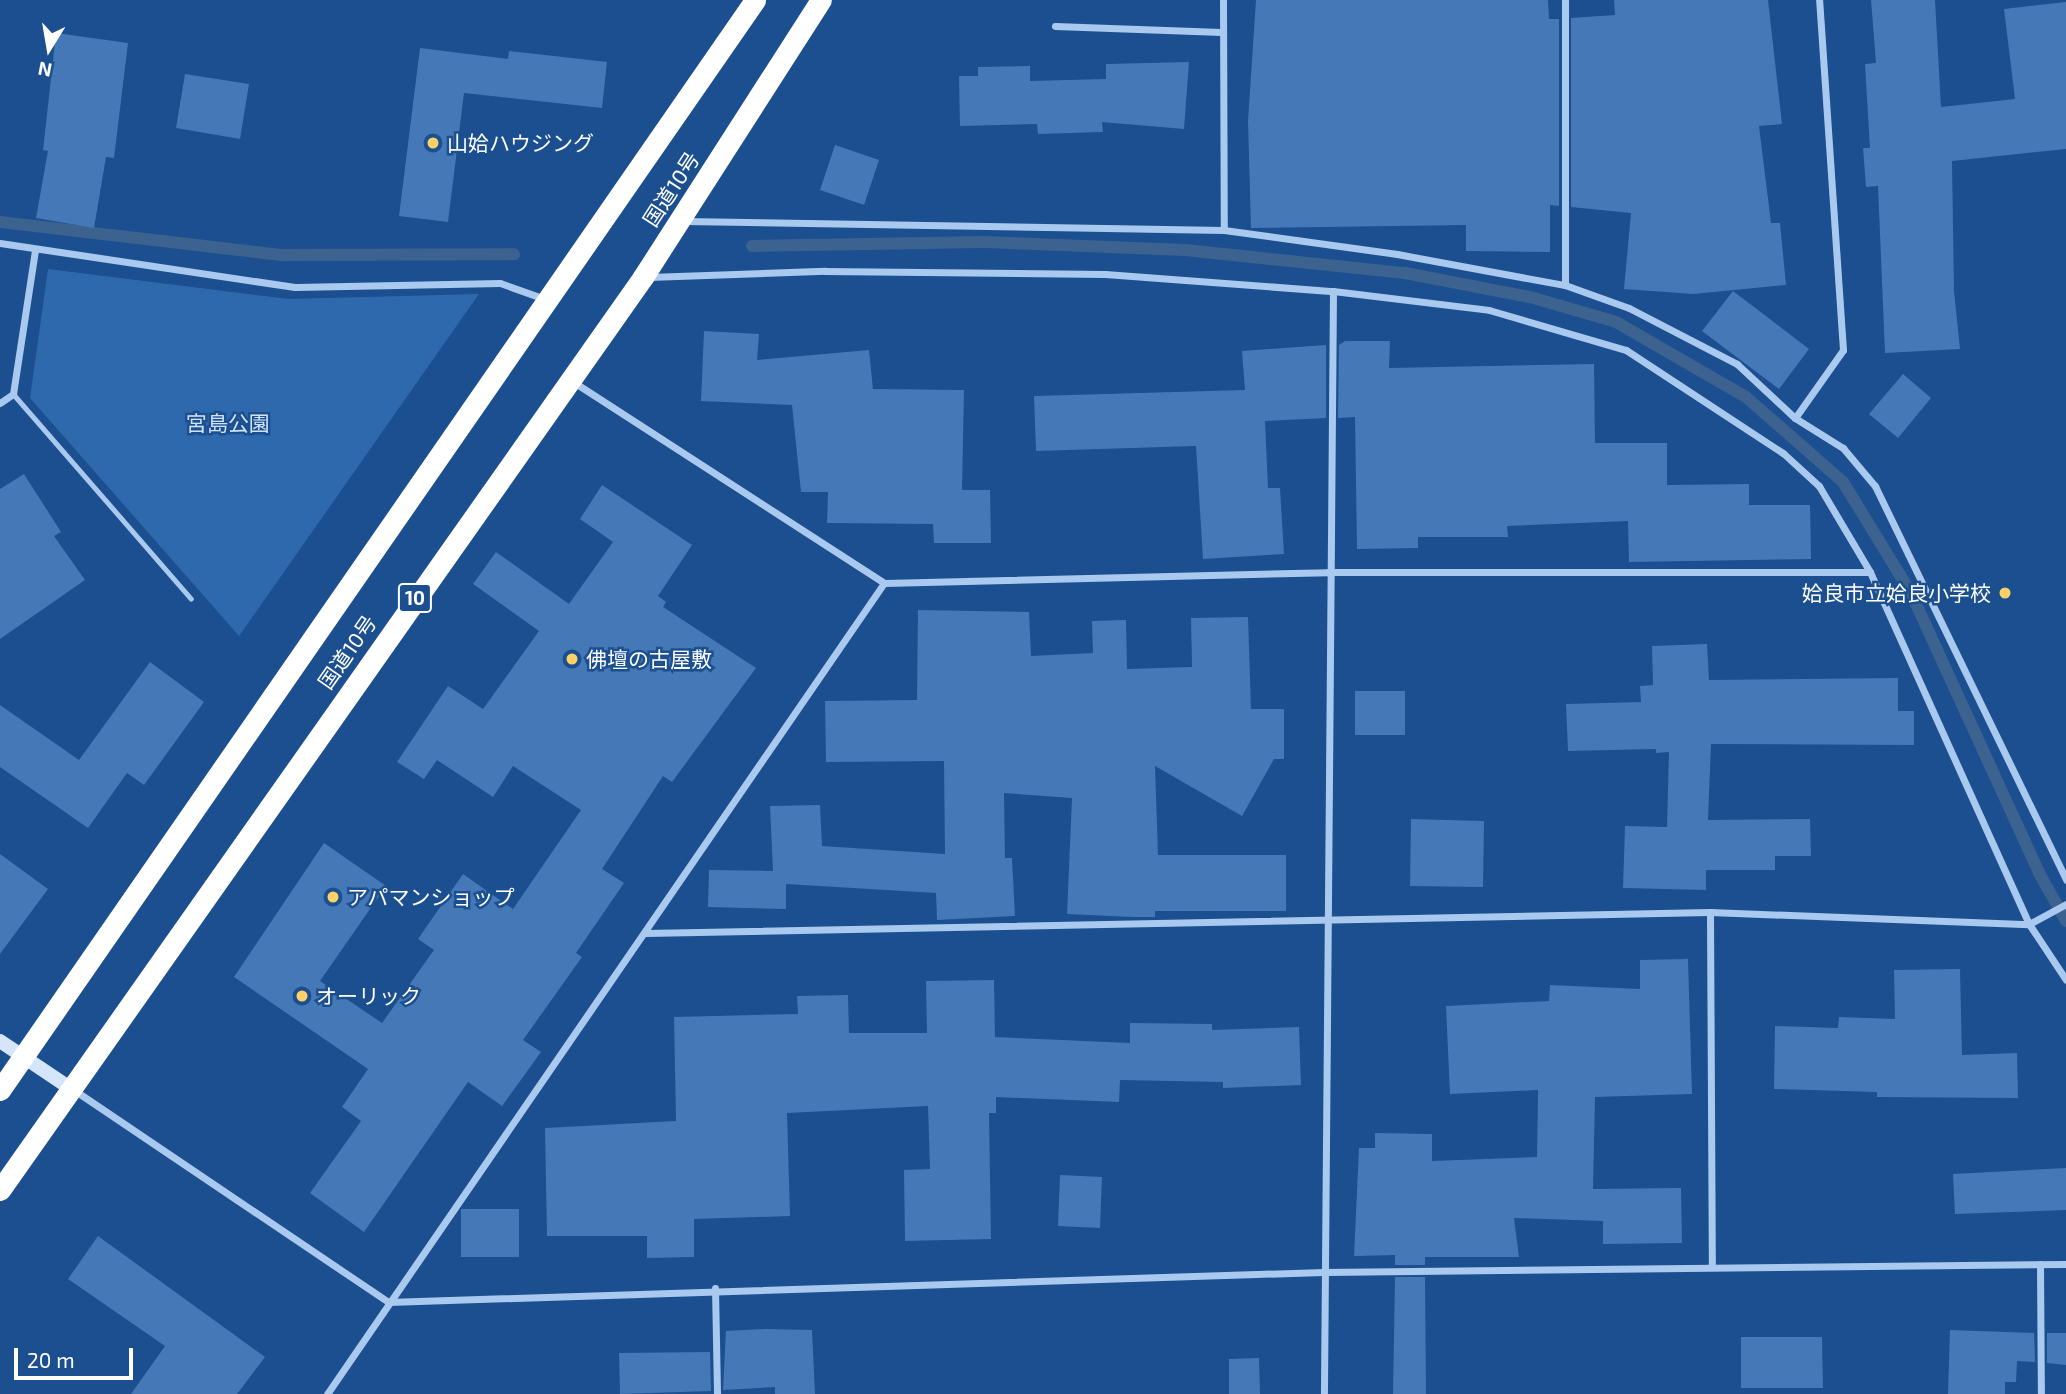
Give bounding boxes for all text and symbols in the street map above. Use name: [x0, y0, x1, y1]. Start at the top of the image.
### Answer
north arrow: [14, 14, 84, 84]
text: N: [36, 58, 54, 83]
place label: 山姶ハウジング: [447, 130, 594, 156]
marker: 山姶ハウジング: [425, 135, 441, 151]
street label: 国道10号: [638, 147, 704, 231]
park label: 宮島公園: [186, 410, 270, 436]
place label: 姶良市立姶良小学校: [1802, 580, 1991, 606]
road number: 10: [398, 582, 432, 614]
marker: 姶良市立姶良小学校: [1997, 585, 2013, 601]
street label: 国道10号: [313, 610, 381, 694]
place label: 佛壇の古屋敷: [586, 646, 712, 672]
marker: 佛壇の古屋敷: [564, 651, 580, 667]
place label: アパマンショップ: [347, 884, 515, 910]
marker: アパマンショップ: [325, 889, 341, 905]
place label: オーリック: [316, 983, 421, 1009]
marker: オーリック: [294, 988, 310, 1004]
scale bar: [18, 1334, 136, 1378]
text: 20 m: [27, 1347, 75, 1372]

